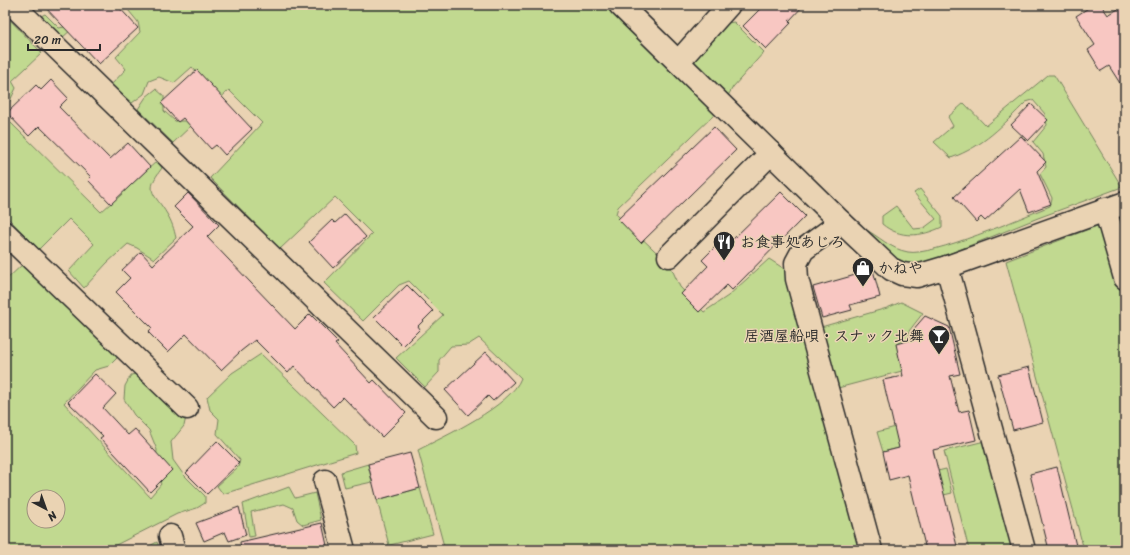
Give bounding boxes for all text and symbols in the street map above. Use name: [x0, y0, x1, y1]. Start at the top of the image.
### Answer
scale bar: [28, 26, 100, 52]
text: 20 m: [34, 29, 61, 51]
restaurant icon: お食事処あじろ: [711, 229, 737, 262]
place label: お食事処あじろ: [740, 229, 845, 255]
shop icon: かねや: [850, 255, 876, 288]
place label: かねや: [878, 255, 923, 281]
place label: 居酒屋船唄・スナック北舞: [744, 323, 924, 349]
bar icon: 居酒屋船唄・スナック北舞: [926, 323, 952, 356]
north arrow: [26, 489, 66, 529]
text: N: [43, 506, 62, 526]

